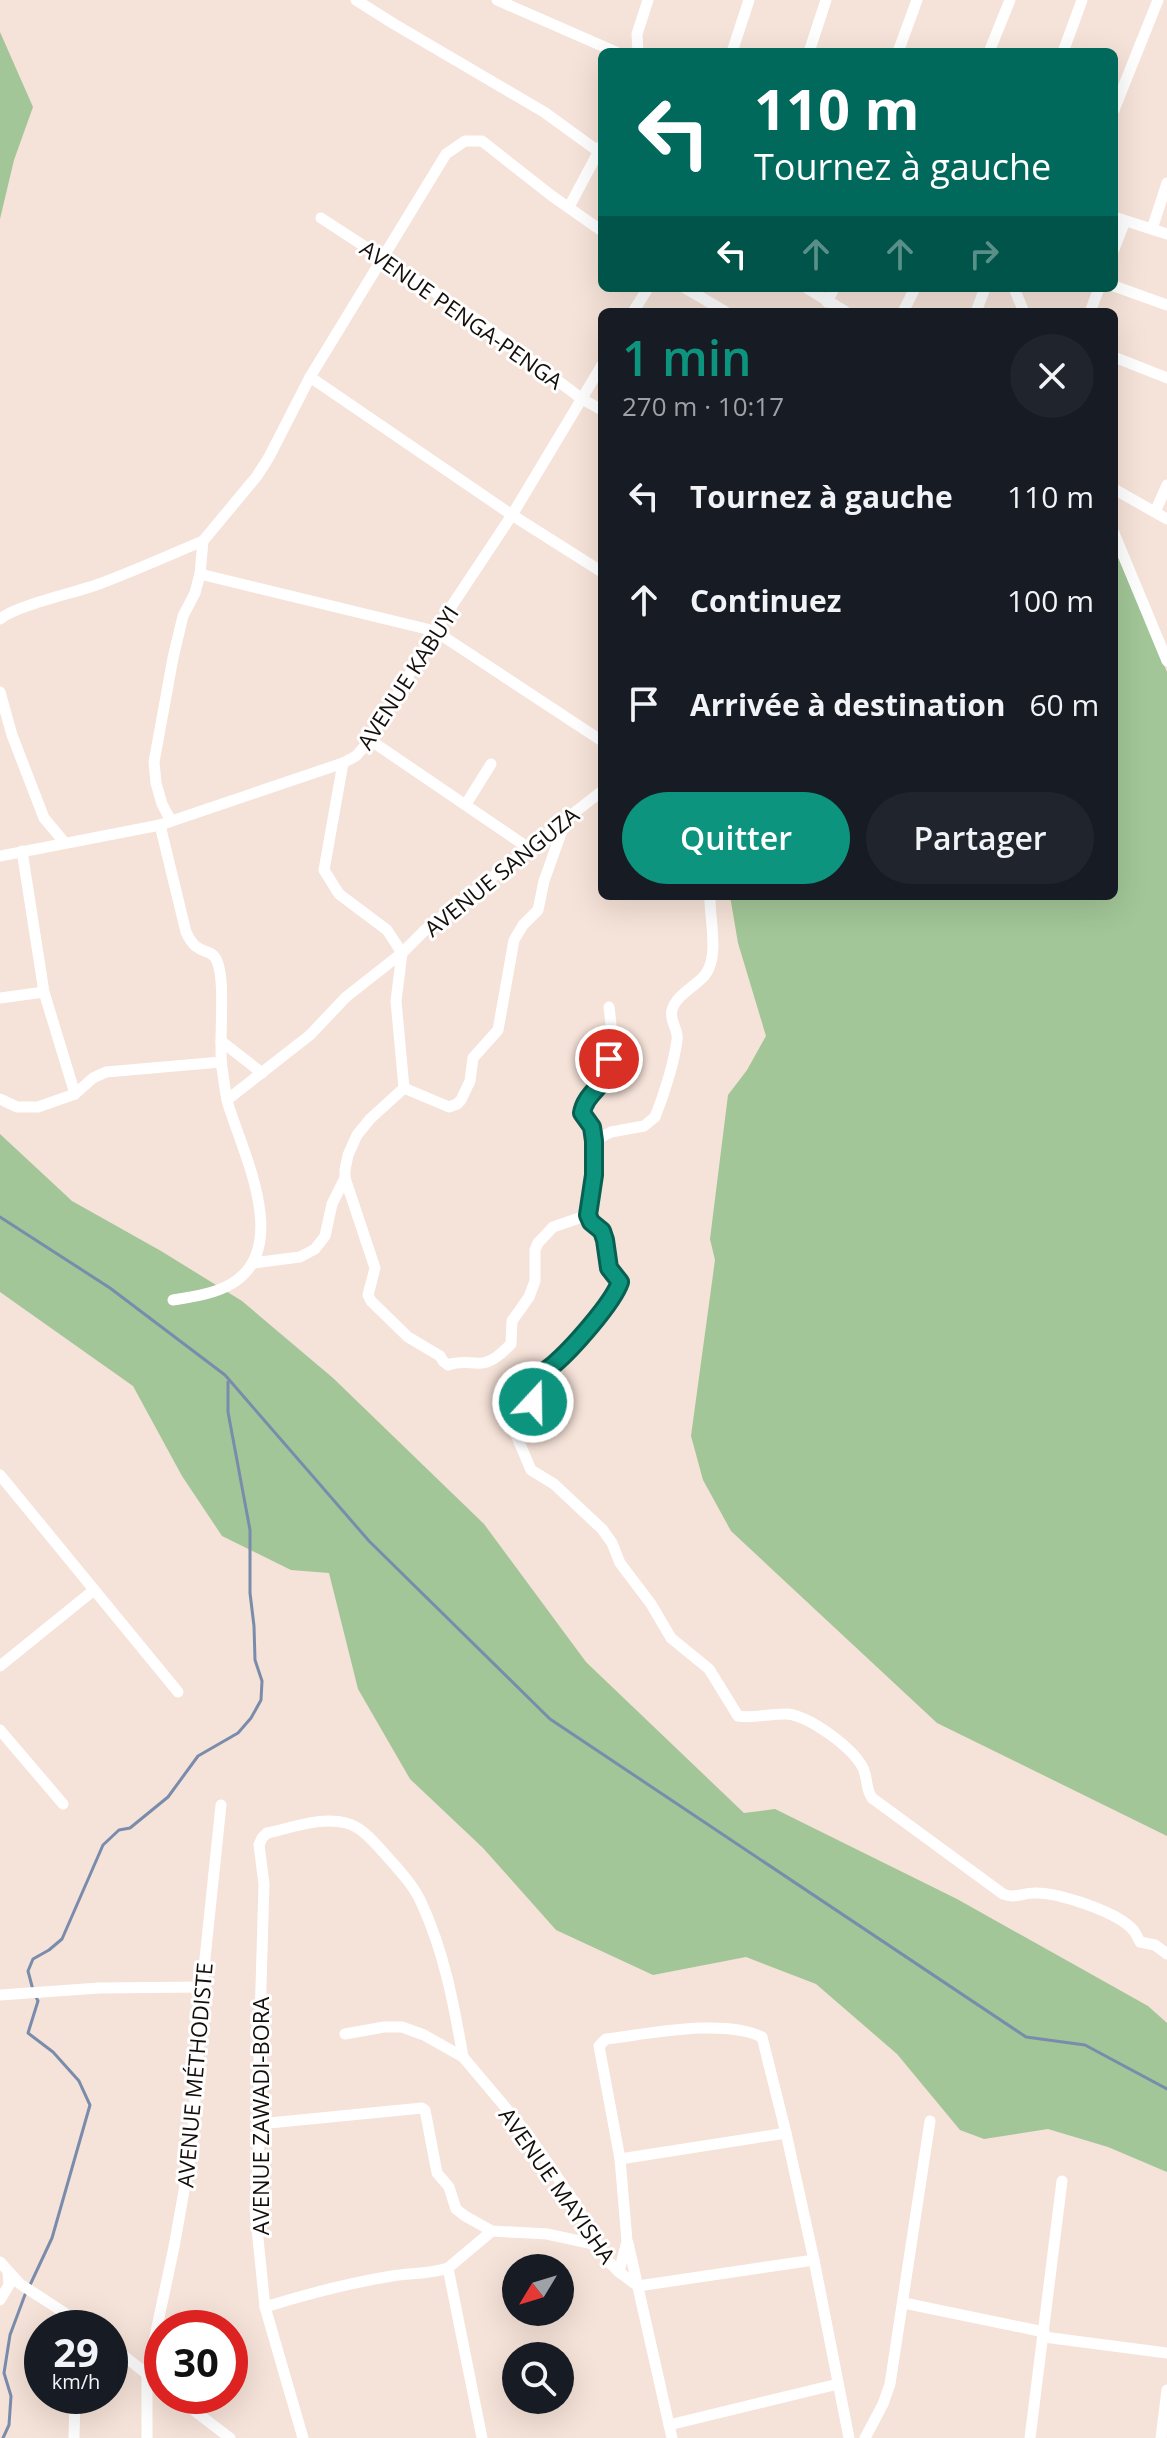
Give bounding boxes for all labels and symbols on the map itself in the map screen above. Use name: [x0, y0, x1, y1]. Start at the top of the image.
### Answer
street label: AVENUE PENGA-PENGA: [355, 233, 569, 395]
street label: AVENUE KABUYI: [349, 599, 465, 755]
street label: AVENUE SANGUZA: [417, 799, 585, 943]
pin: [575, 1025, 643, 1093]
position arrow: [491, 1360, 575, 1444]
street label: AVENUE MÉTHODISTE: [169, 1961, 219, 2189]
street label: AVENUE ZAWADI-BORA: [245, 1997, 275, 2235]
street label: AVENUE MAYISHA: [493, 2101, 623, 2269]
north arrow: [502, 2254, 574, 2326]
speed limit sign: 30: [144, 2310, 248, 2414]

